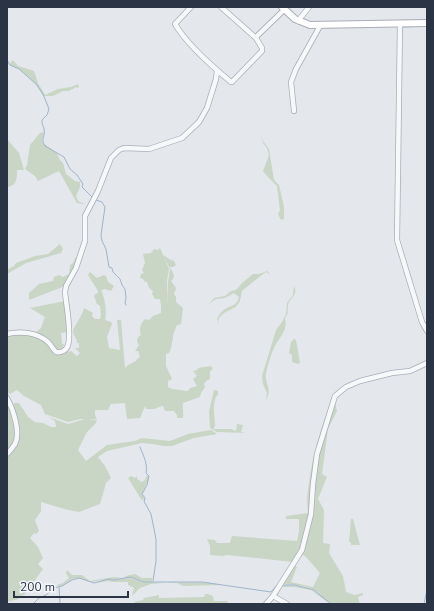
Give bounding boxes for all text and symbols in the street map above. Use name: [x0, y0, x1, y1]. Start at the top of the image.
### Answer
scale bar: [14, 573, 128, 599]
text: 200 m: [20, 579, 55, 595]

